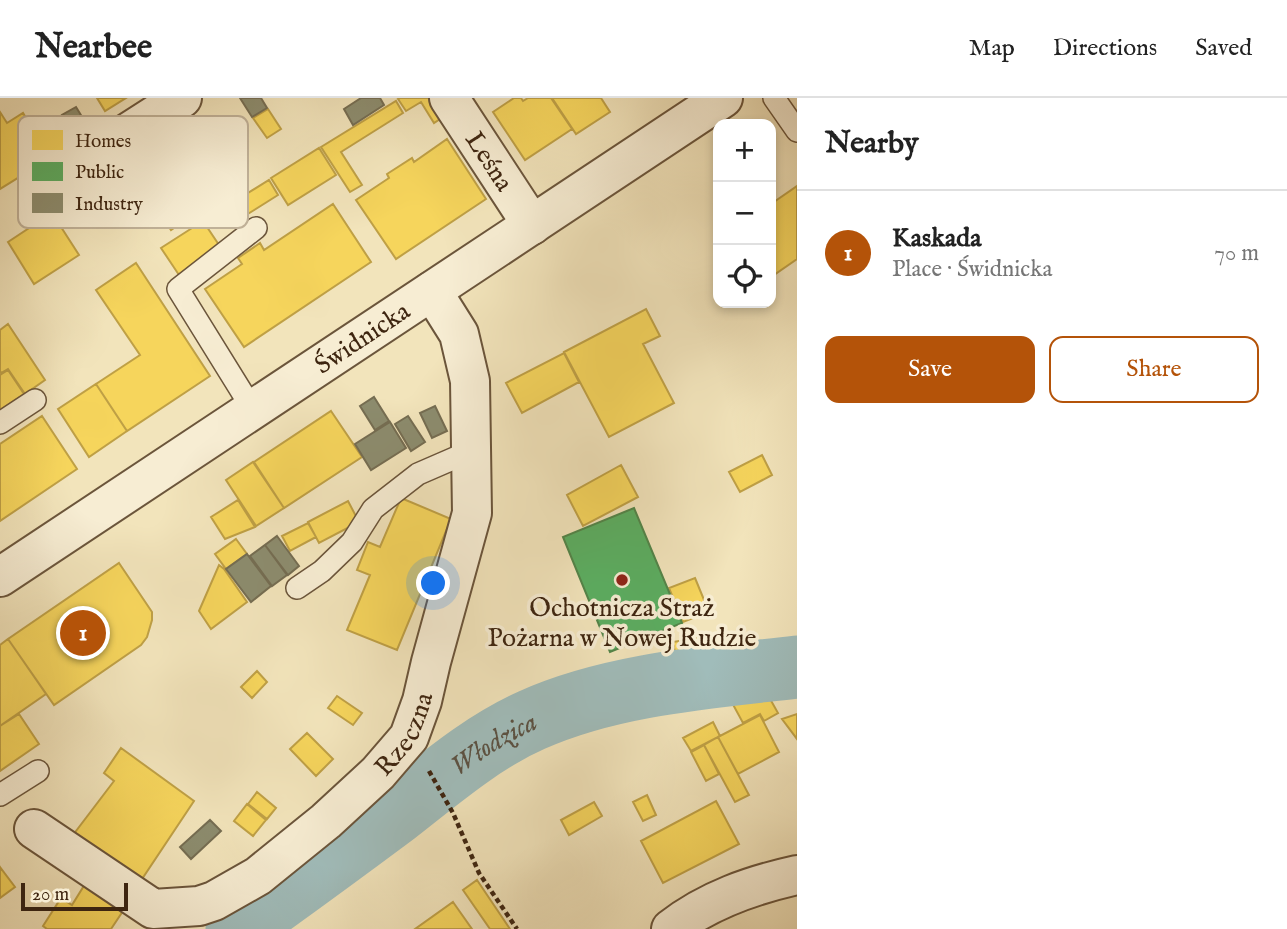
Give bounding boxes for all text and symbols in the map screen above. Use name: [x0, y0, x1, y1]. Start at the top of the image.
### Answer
text: Nearbee: [35, 27, 152, 69]
text: Map: [969, 33, 1015, 64]
text: Directions: [1053, 33, 1157, 64]
text: Saved: [1195, 33, 1252, 64]
legend: [18, 116, 248, 228]
map controls: [713, 119, 776, 308]
button: +: [713, 119, 776, 182]
street label: Leśna: [457, 125, 521, 198]
text: Nearby: [825, 125, 918, 163]
text: Homes: [75, 130, 131, 154]
text: Public: [75, 161, 124, 185]
button: −: [713, 182, 776, 245]
text: Industry: [75, 193, 143, 217]
text: Kaskada: [892, 222, 981, 255]
text: 1: [844, 239, 852, 268]
text: 70 m: [1214, 239, 1259, 268]
button: locate: [713, 245, 776, 308]
text: Place · Świdnicka: [892, 255, 1052, 284]
street label: Świdnicka: [309, 295, 417, 382]
button: Save: [825, 336, 1035, 403]
button: Share: [1049, 336, 1259, 403]
your location: [416, 566, 450, 600]
marker: Ochotnicza Straż Pożarna w Nowej Rudzie: [614, 572, 630, 588]
place label: Ochotnicza Straż Pożarna w Nowej Rudzie: [488, 592, 757, 655]
pin: 1: [60, 607, 106, 659]
street label: Rzeczna: [368, 689, 442, 783]
water label: Włodzica: [444, 705, 543, 785]
scale bar: [21, 880, 128, 912]
text: 20 m: [32, 883, 69, 907]

